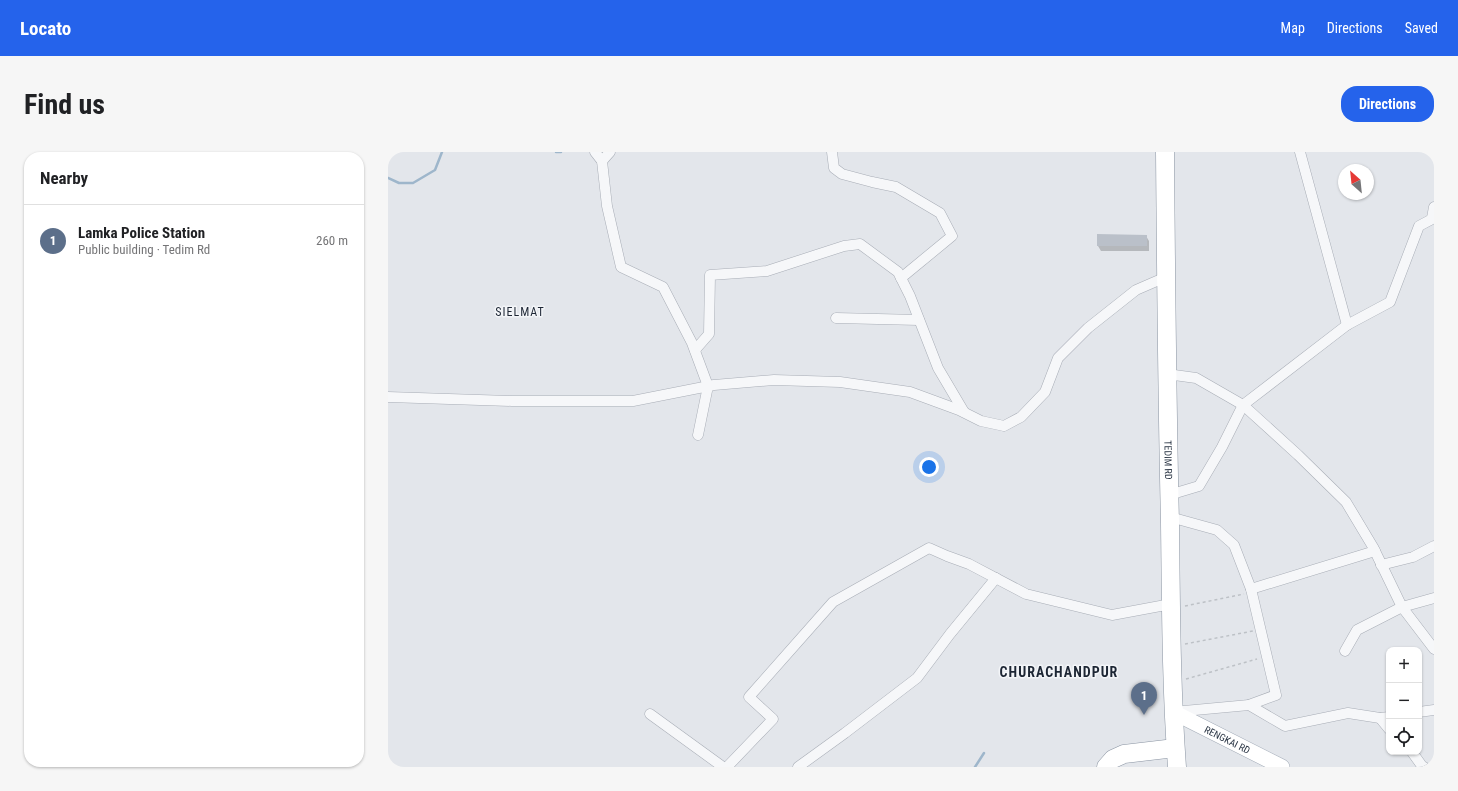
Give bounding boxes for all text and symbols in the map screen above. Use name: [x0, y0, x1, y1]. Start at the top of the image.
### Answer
text: Locato: [20, 17, 71, 40]
text: Map: [1281, 20, 1305, 36]
text: Directions: [1327, 20, 1383, 36]
text: Saved: [1405, 20, 1438, 36]
button: Directions: [1341, 86, 1434, 122]
text: Find us: [24, 88, 105, 121]
north arrow: [1338, 164, 1374, 200]
text: Nearby: [40, 168, 88, 188]
text: Lamka Police Station: [78, 224, 205, 242]
text: 1: [50, 233, 56, 248]
text: 260 m: [316, 233, 348, 248]
text: Public building · Tedim Rd: [78, 242, 210, 257]
district label: SIELMAT: [495, 305, 545, 319]
street label: TEDIM RD: [1163, 440, 1175, 480]
your location: [919, 457, 939, 477]
map controls: [1386, 647, 1422, 755]
button: +: [1386, 647, 1422, 683]
district label: CHURACHANDPUR: [1000, 664, 1118, 680]
pin: 1: [1131, 682, 1157, 715]
button: −: [1386, 683, 1422, 719]
button: locate: [1386, 719, 1422, 755]
street label: RENGKAI RD: [1203, 723, 1252, 756]

